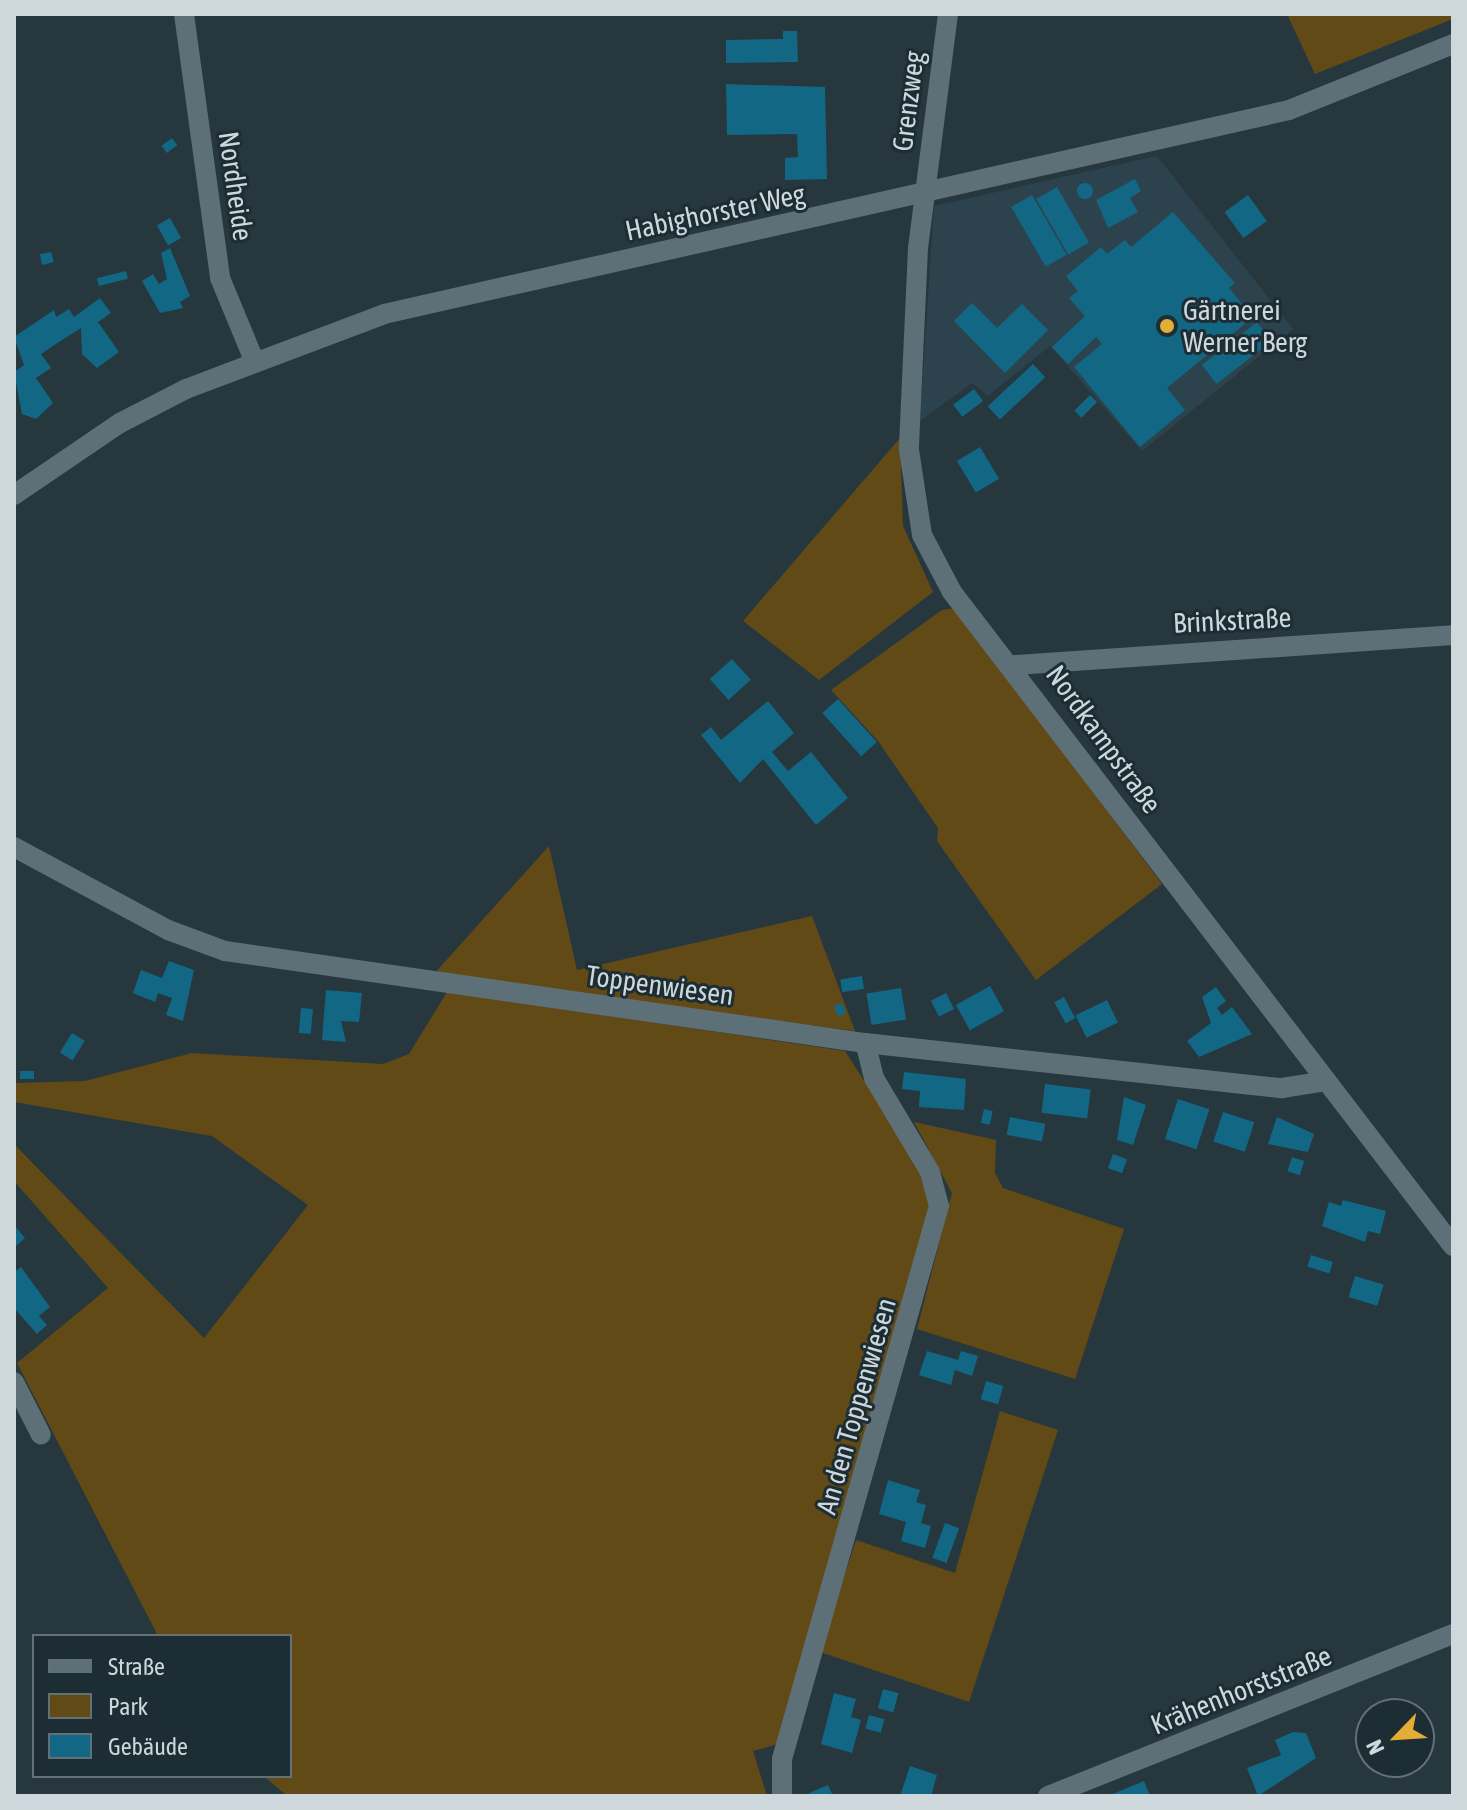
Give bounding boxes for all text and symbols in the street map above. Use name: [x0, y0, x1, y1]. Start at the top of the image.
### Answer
street label: Grenzweg: [885, 49, 931, 153]
street label: Nordheide: [212, 129, 260, 243]
street label: Habighorster Weg: [622, 177, 808, 247]
place label: Gärtnerei Werner Berg: [1183, 293, 1307, 359]
marker: Gärtnerei Werner Berg: [1158, 317, 1176, 335]
street label: Brinkstraße: [1172, 600, 1292, 640]
street label: Nordkampstraße: [1039, 659, 1169, 819]
street label: Toppenwiesen: [584, 958, 736, 1012]
street label: An den Toppenwiesen: [809, 1294, 903, 1518]
legend: [32, 1634, 292, 1778]
street label: Krähenhorststraße: [1146, 1638, 1336, 1742]
text: Straße: [108, 1653, 165, 1680]
text: Park: [108, 1693, 148, 1720]
north arrow: [1355, 1698, 1435, 1778]
text: Gebäude: [108, 1733, 188, 1760]
text: N: [1361, 1736, 1390, 1759]

